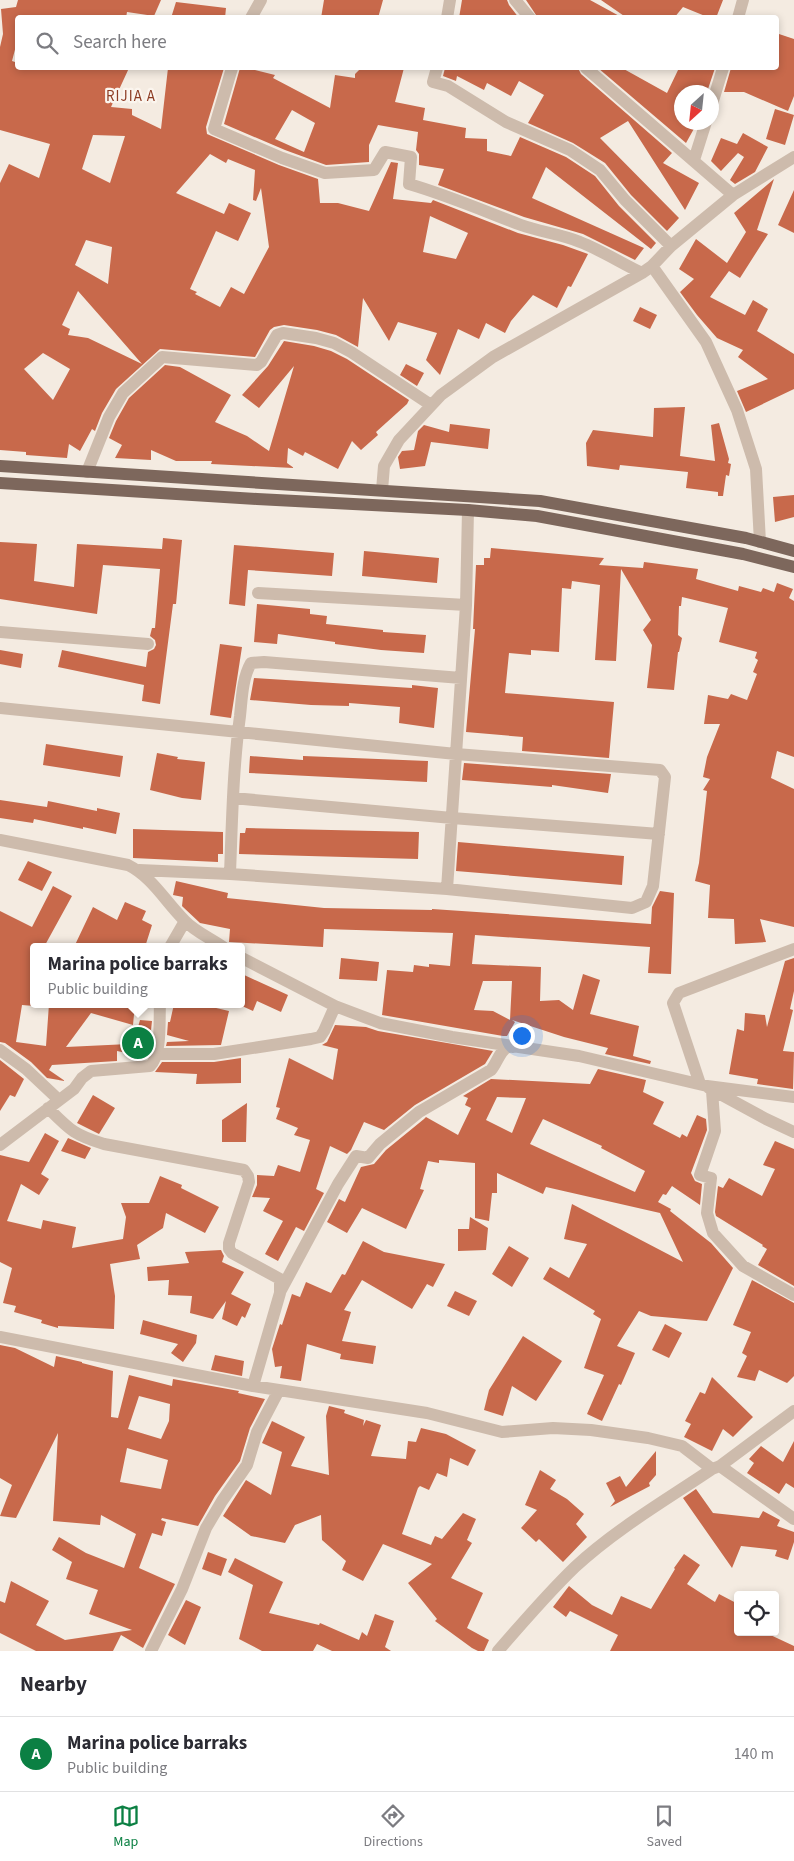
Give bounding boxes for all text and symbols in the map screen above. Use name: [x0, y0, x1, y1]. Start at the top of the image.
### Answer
search box: [15, 15, 779, 70]
icon: search: [33, 29, 61, 57]
text: Search here: [73, 29, 167, 56]
north arrow: [674, 85, 719, 130]
district label: RIJIA A: [106, 86, 156, 107]
popup: [30, 943, 245, 1008]
text: Marina police barraks: [47, 951, 228, 978]
text: Public building: [47, 978, 148, 1000]
your location: [509, 1023, 535, 1049]
pin: A: [122, 1024, 154, 1062]
map controls: [734, 1591, 779, 1636]
button: locate: [734, 1591, 779, 1636]
text: Nearby: [20, 1669, 87, 1699]
text: Marina police barraks: [67, 1730, 247, 1757]
text: A: [31, 1743, 41, 1765]
text: 140 m: [734, 1743, 774, 1765]
text: Public building: [67, 1757, 167, 1779]
tab: Map: [112, 1802, 140, 1852]
tab: Directions: [364, 1802, 423, 1852]
tab: Saved: [646, 1802, 682, 1852]

